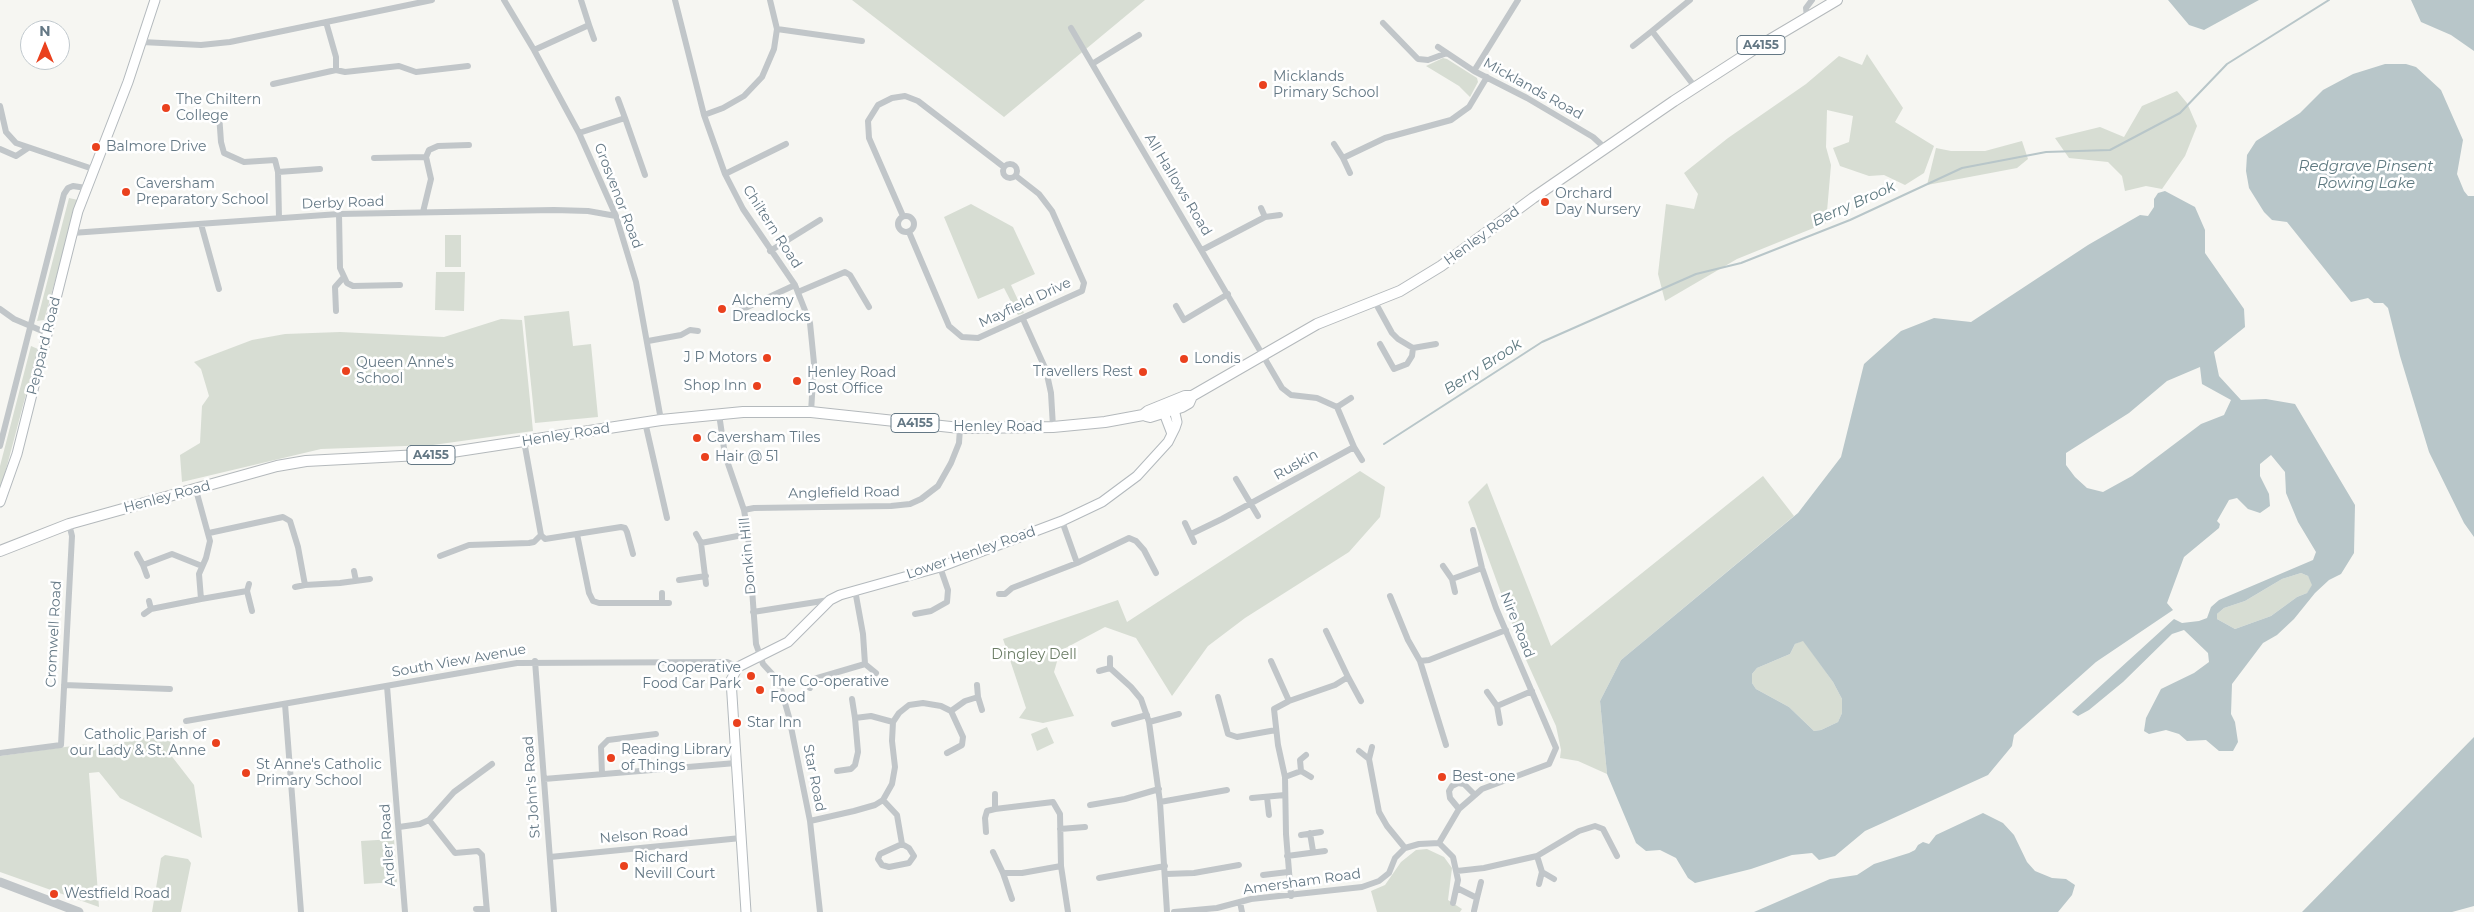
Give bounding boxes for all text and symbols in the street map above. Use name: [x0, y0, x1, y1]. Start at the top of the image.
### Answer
north arrow: [20, 20, 70, 70]
text: N: [39, 22, 51, 40]
road number: A4155: [1737, 36, 1785, 54]
street label: Micklands Road: [1480, 55, 1586, 123]
place label: Micklands Primary School: [1273, 69, 1379, 102]
marker: Micklands Primary School: [1257, 79, 1269, 91]
place label: The Chiltern College: [176, 92, 261, 124]
marker: The Chiltern College: [160, 102, 172, 114]
street label: All Hallows Road: [1141, 131, 1215, 239]
place label: Balmore Drive: [106, 139, 206, 155]
marker: Balmore Drive: [90, 141, 102, 153]
street label: Grosvenor Road: [590, 141, 646, 251]
water label: Redgrave Pinsent Rowing Lake: [2299, 158, 2433, 193]
place label: Caversham Preparatory School: [136, 176, 269, 208]
water label: Berry Brook: [1810, 178, 1898, 230]
street label: Chiltern Road: [739, 182, 805, 272]
marker: Caversham Preparatory School: [120, 186, 132, 198]
place label: Orchard Day Nursery: [1555, 186, 1641, 218]
street label: Derby Road: [301, 193, 385, 213]
marker: Orchard Day Nursery: [1539, 196, 1551, 208]
street label: Henley Road: [1441, 203, 1523, 269]
street label: Mayfield Drive: [976, 274, 1074, 332]
place label: Alchemy Dreadlocks: [732, 293, 810, 326]
street label: Peppard Road: [24, 295, 64, 397]
marker: Alchemy Dreadlocks: [716, 303, 728, 315]
water label: Berry Brook: [1441, 335, 1525, 399]
place label: J P Motors: [684, 350, 757, 366]
place label: Londis: [1194, 351, 1240, 367]
marker: J P Motors: [761, 352, 773, 364]
marker: Londis: [1178, 353, 1190, 365]
place label: Queen Anne's School: [356, 355, 454, 388]
place label: Travellers Rest: [1033, 364, 1133, 380]
marker: Queen Anne's School: [340, 365, 352, 377]
place label: Henley Road Post Office: [807, 365, 896, 398]
marker: Travellers Rest: [1137, 366, 1149, 378]
marker: Henley Road Post Office: [791, 375, 803, 387]
place label: Shop Inn: [684, 378, 747, 394]
marker: Shop Inn: [751, 380, 763, 392]
road number: A4155: [891, 413, 939, 432]
street label: Henley Road: [953, 419, 1043, 435]
street label: Henley Road: [521, 420, 611, 450]
place label: Caversham Tiles: [707, 430, 820, 446]
marker: Caversham Tiles: [691, 432, 703, 444]
road number: A4155: [407, 446, 455, 464]
street label: Ruskin: [1271, 446, 1321, 484]
place label: Hair @ 51: [715, 449, 779, 465]
marker: Hair @ 51: [699, 451, 711, 463]
street label: Henley Road: [122, 477, 212, 517]
street label: Anglefield Road: [788, 484, 900, 502]
street label: Donkin Hill: [736, 517, 760, 595]
street label: Lower Henley Road: [904, 523, 1038, 583]
street label: Cromwell Road: [43, 580, 65, 688]
street label: Nire Road: [1496, 590, 1538, 660]
street label: South View Avenue: [391, 641, 527, 681]
park label: Dingley Dell: [991, 647, 1077, 663]
place label: Cooperative Food Car Park: [642, 660, 741, 692]
marker: Cooperative Food Car Park: [745, 670, 757, 682]
place label: The Co-operative Food: [770, 674, 889, 706]
marker: The Co-operative Food: [754, 684, 766, 696]
place label: Star Inn: [747, 715, 802, 731]
marker: Star Inn: [731, 717, 743, 729]
place label: Catholic Parish of our Lady & St. Anne: [70, 727, 206, 760]
street label: St John's Road: [520, 735, 544, 839]
marker: Catholic Parish of our Lady & St. Anne: [210, 737, 222, 749]
place label: Reading Library of Things: [621, 742, 732, 774]
street label: Star Road: [799, 743, 829, 813]
marker: Reading Library of Things: [605, 752, 617, 764]
place label: St Anne's Catholic Primary School: [256, 757, 382, 790]
marker: St Anne's Catholic Primary School: [240, 767, 252, 779]
place label: Best-one: [1452, 769, 1516, 785]
marker: Best-one: [1436, 771, 1448, 783]
street label: Ardler Road: [377, 803, 399, 887]
street label: Nelson Road: [599, 823, 689, 847]
place label: Richard Nevill Court: [634, 850, 716, 882]
marker: Richard Nevill Court: [618, 860, 630, 872]
street label: Amersham Road: [1242, 865, 1362, 899]
place label: Westfield Road: [64, 886, 170, 902]
marker: Westfield Road: [48, 888, 60, 900]

